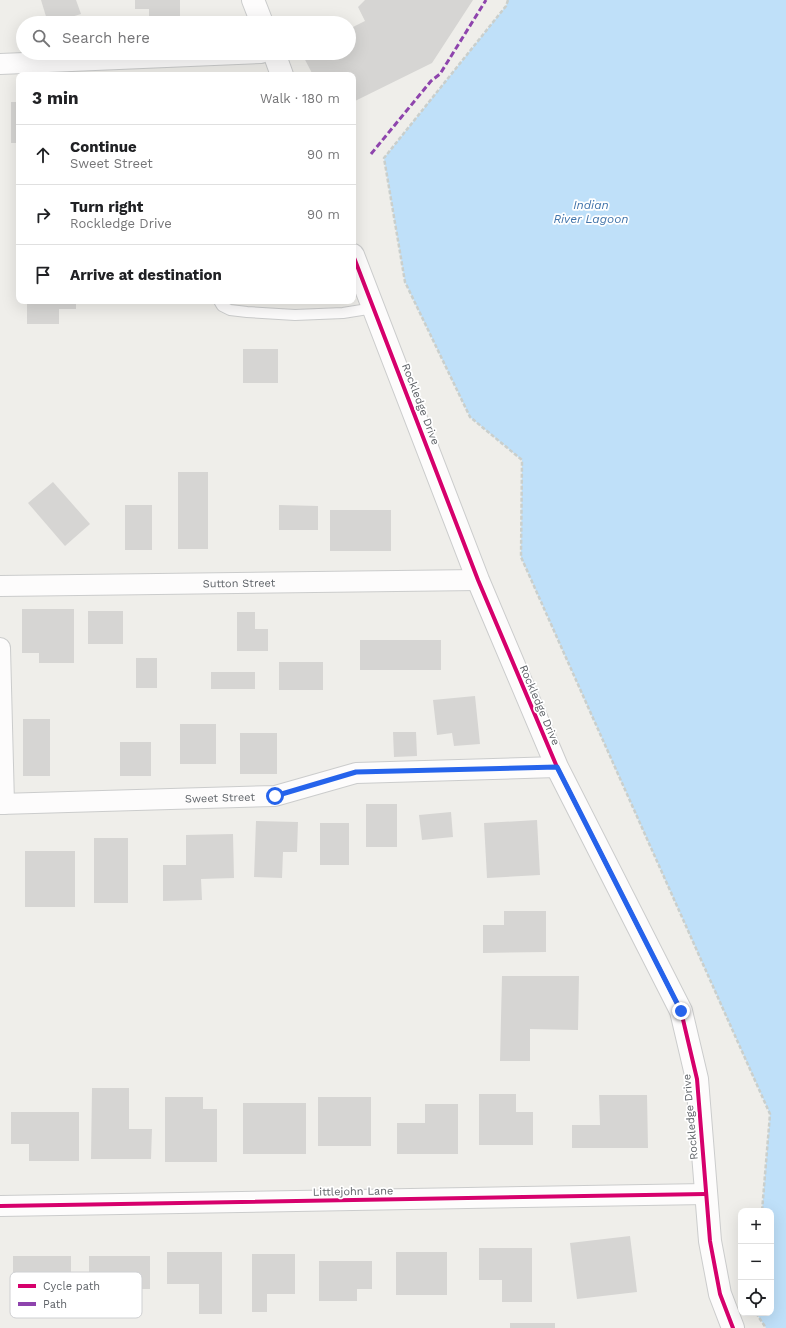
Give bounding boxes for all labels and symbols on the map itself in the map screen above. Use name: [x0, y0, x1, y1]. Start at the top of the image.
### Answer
water label: Indian River Lagoon: [553, 198, 629, 226]
street label: Rockledge Drive: [399, 362, 442, 447]
street label: Sutton Street: [203, 577, 276, 590]
street label: Rockledge Drive: [517, 663, 562, 747]
route start: [266, 787, 284, 805]
street label: Sweet Street: [185, 791, 256, 806]
route end: [672, 1002, 690, 1020]
street label: Rockledge Drive: [680, 1074, 701, 1160]
street label: Littlejohn Lane: [313, 1184, 393, 1199]
legend: [10, 1272, 142, 1318]
text: Cycle path: [43, 1280, 100, 1293]
text: Path: [43, 1298, 67, 1311]

